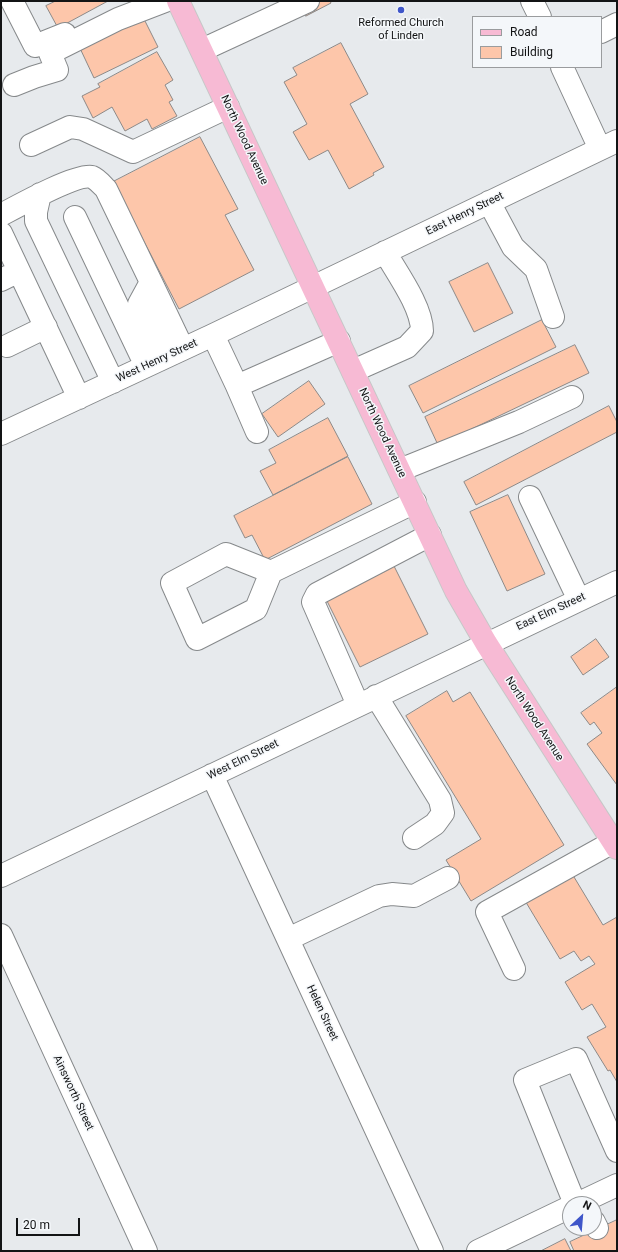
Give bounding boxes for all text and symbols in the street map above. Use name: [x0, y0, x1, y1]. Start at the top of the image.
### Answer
marker: Reformed Church of Linden: [396, 5, 406, 15]
place label: Reformed Church of Linden: [358, 16, 444, 42]
legend: [472, 16, 602, 68]
text: Road: [510, 25, 538, 39]
text: Building: [510, 45, 553, 59]
street label: North Wood Avenue: [217, 93, 271, 187]
street label: East Henry Street: [424, 189, 506, 239]
street label: West Henry Street: [114, 336, 200, 386]
street label: North Wood Avenue: [355, 386, 409, 480]
street label: East Elm Street: [514, 590, 588, 634]
street label: North Wood Avenue: [502, 675, 566, 763]
street label: West Elm Street: [205, 737, 281, 783]
street label: Helen Street: [303, 983, 341, 1043]
street label: Ainsworth Street: [50, 1053, 96, 1133]
north arrow: [562, 1196, 602, 1236]
text: N: [581, 1198, 593, 1213]
scale bar: [18, 1210, 82, 1236]
text: 20 m: [23, 1218, 50, 1232]

